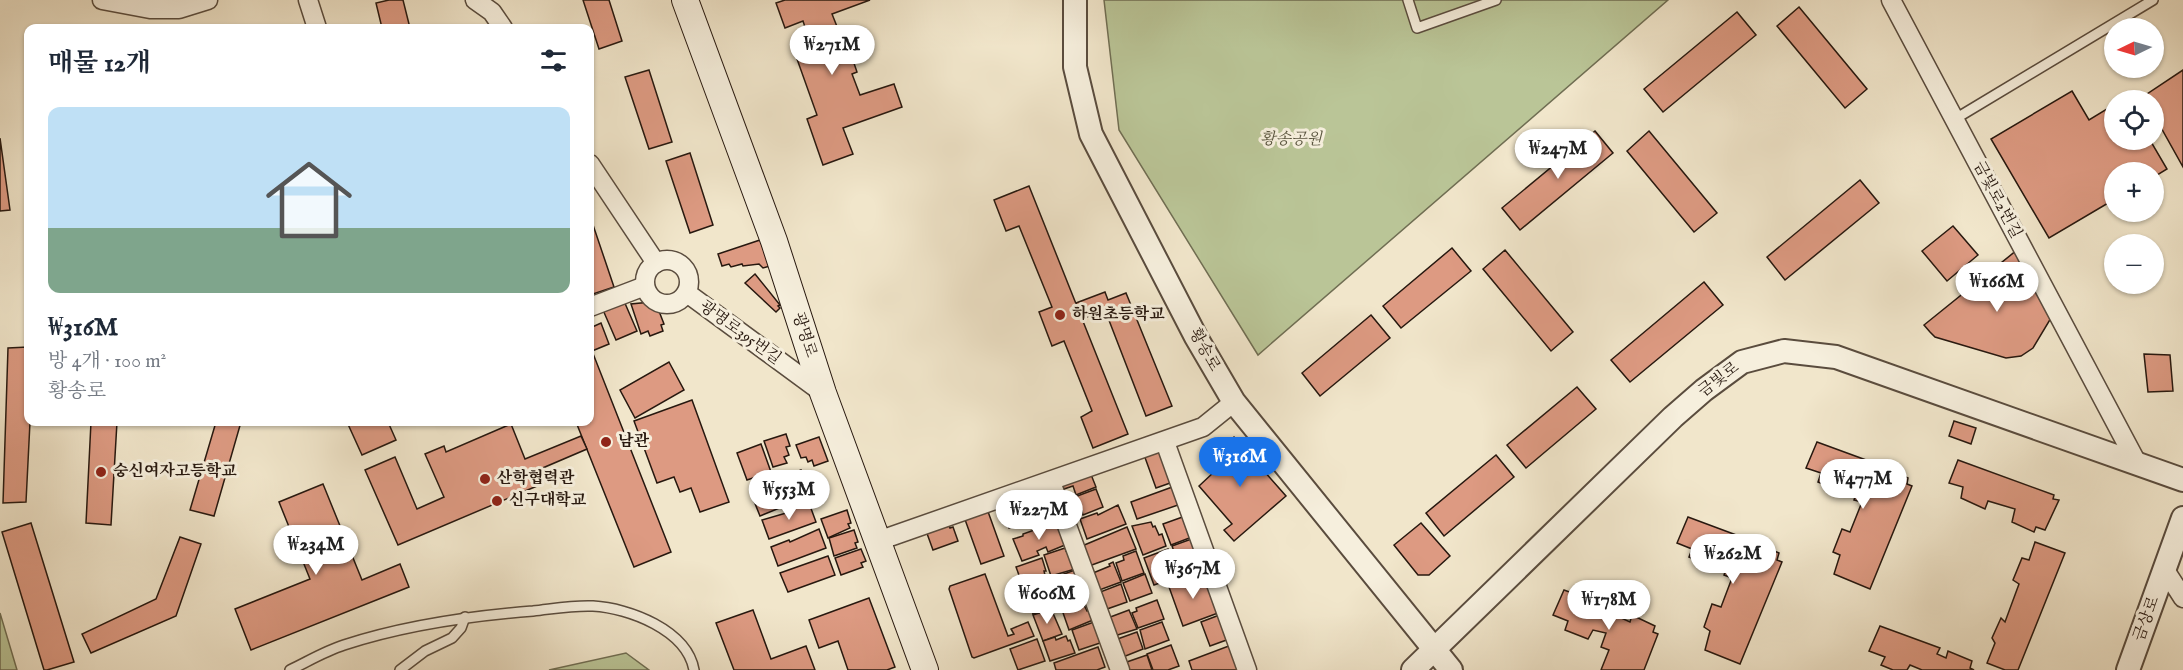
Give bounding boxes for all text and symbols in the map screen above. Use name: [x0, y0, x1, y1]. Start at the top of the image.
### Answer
north arrow: [2104, 18, 2164, 78]
map controls: [2104, 18, 2164, 294]
pin: ₩271M: [790, 25, 874, 76]
text: ₩271M: [804, 32, 860, 57]
icon: filters: [537, 44, 570, 77]
text: 매물 12개: [48, 47, 151, 80]
button: locate: [2104, 90, 2164, 150]
pin: ₩247M: [1516, 129, 1600, 180]
park label: 황송공원: [1260, 130, 1323, 150]
text: ₩247M: [1529, 136, 1587, 161]
icon: home: [255, 146, 363, 254]
street label: 금빛로2번길: [1968, 158, 2026, 242]
button: +: [2104, 162, 2164, 222]
button: −: [2104, 234, 2164, 294]
pin: ₩166M: [1955, 262, 2039, 313]
text: ₩166M: [1970, 269, 2024, 294]
street label: 광명로395번길: [695, 297, 785, 369]
place label: 하원초등학교: [1072, 304, 1165, 325]
marker: 하원초등학교: [1053, 308, 1067, 322]
street label: 광명로: [787, 310, 821, 361]
text: ₩316M: [48, 311, 118, 344]
street label: 황송로: [1184, 325, 1224, 376]
text: 방 4개 · 100 m²: [48, 349, 166, 374]
street label: 금빛로: [1694, 358, 1744, 402]
text: 황송로: [48, 379, 106, 404]
place label: 남관: [618, 431, 649, 452]
marker: 남관: [599, 435, 613, 449]
pin: ₩316M: [1198, 437, 1282, 488]
text: ₩316M: [1213, 444, 1267, 469]
pin: ₩477M: [1821, 459, 1905, 510]
place label: 숭신여자고등학교: [113, 461, 237, 482]
marker: 숭신여자고등학교: [94, 465, 108, 479]
text: ₩477M: [1834, 466, 1892, 491]
place label: 산학협력관: [497, 468, 575, 489]
pin: ₩553M: [747, 470, 831, 521]
marker: 산학협력관: [478, 472, 492, 486]
text: ₩553M: [763, 477, 815, 502]
place label: 신구대학교: [509, 490, 587, 511]
pin: ₩227M: [997, 490, 1081, 541]
marker: 신구대학교: [490, 494, 504, 508]
text: ₩227M: [1010, 497, 1068, 522]
pin: ₩234M: [274, 525, 358, 576]
text: ₩234M: [287, 532, 345, 557]
pin: ₩262M: [1691, 534, 1775, 585]
text: ₩262M: [1704, 541, 1762, 566]
pin: ₩367M: [1151, 549, 1235, 600]
text: ₩367M: [1165, 556, 1221, 581]
pin: ₩606M: [1005, 574, 1089, 625]
pin: ₩178M: [1567, 580, 1651, 631]
text: ₩606M: [1018, 581, 1076, 606]
text: ₩178M: [1581, 587, 1637, 612]
street label: 금상로: [2130, 593, 2165, 644]

